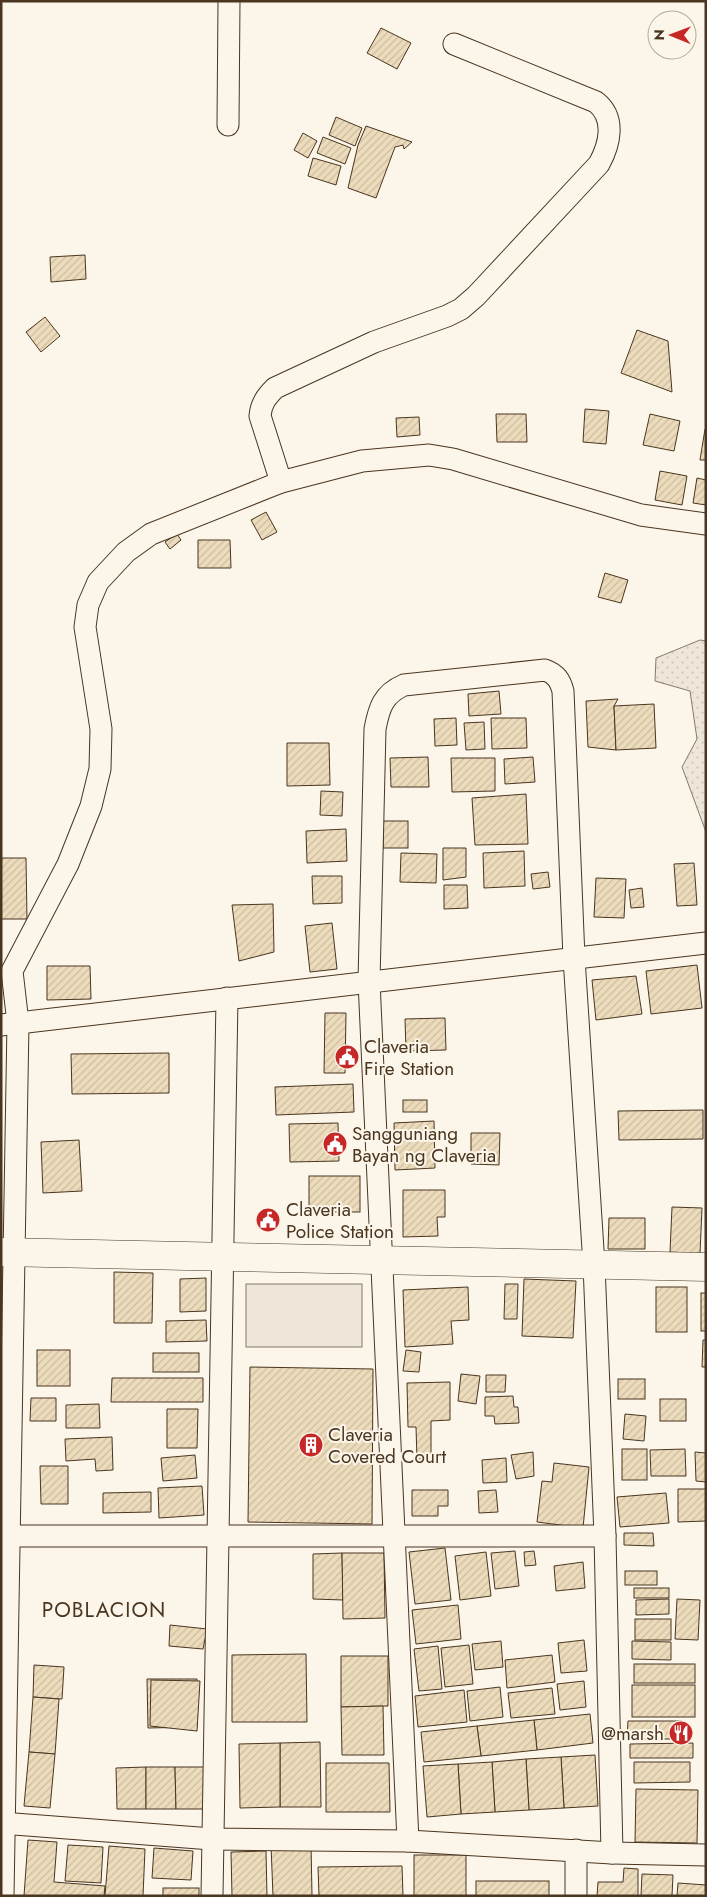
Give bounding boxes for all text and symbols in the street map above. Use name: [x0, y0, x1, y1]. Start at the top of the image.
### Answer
north arrow: [647, 10, 697, 60]
text: N: [649, 29, 669, 41]
place label: Claveria Fire Station: [364, 1033, 454, 1082]
public building icon: Claveria Fire Station: [334, 1044, 360, 1070]
place label: Sangguniang Bayan ng Claveria: [352, 1120, 496, 1169]
public building icon: Sangguniang Bayan ng Claveria: [322, 1131, 348, 1157]
place label: Claveria Police Station: [286, 1196, 394, 1245]
public building icon: Claveria Police Station: [255, 1207, 281, 1233]
place label: Claveria Covered Court: [328, 1421, 446, 1470]
building icon: Claveria Covered Court: [298, 1432, 324, 1458]
district label: POBLACION: [42, 1595, 166, 1625]
place label: @marsh: [601, 1720, 664, 1747]
restaurant icon: @marsh: [668, 1720, 694, 1746]

